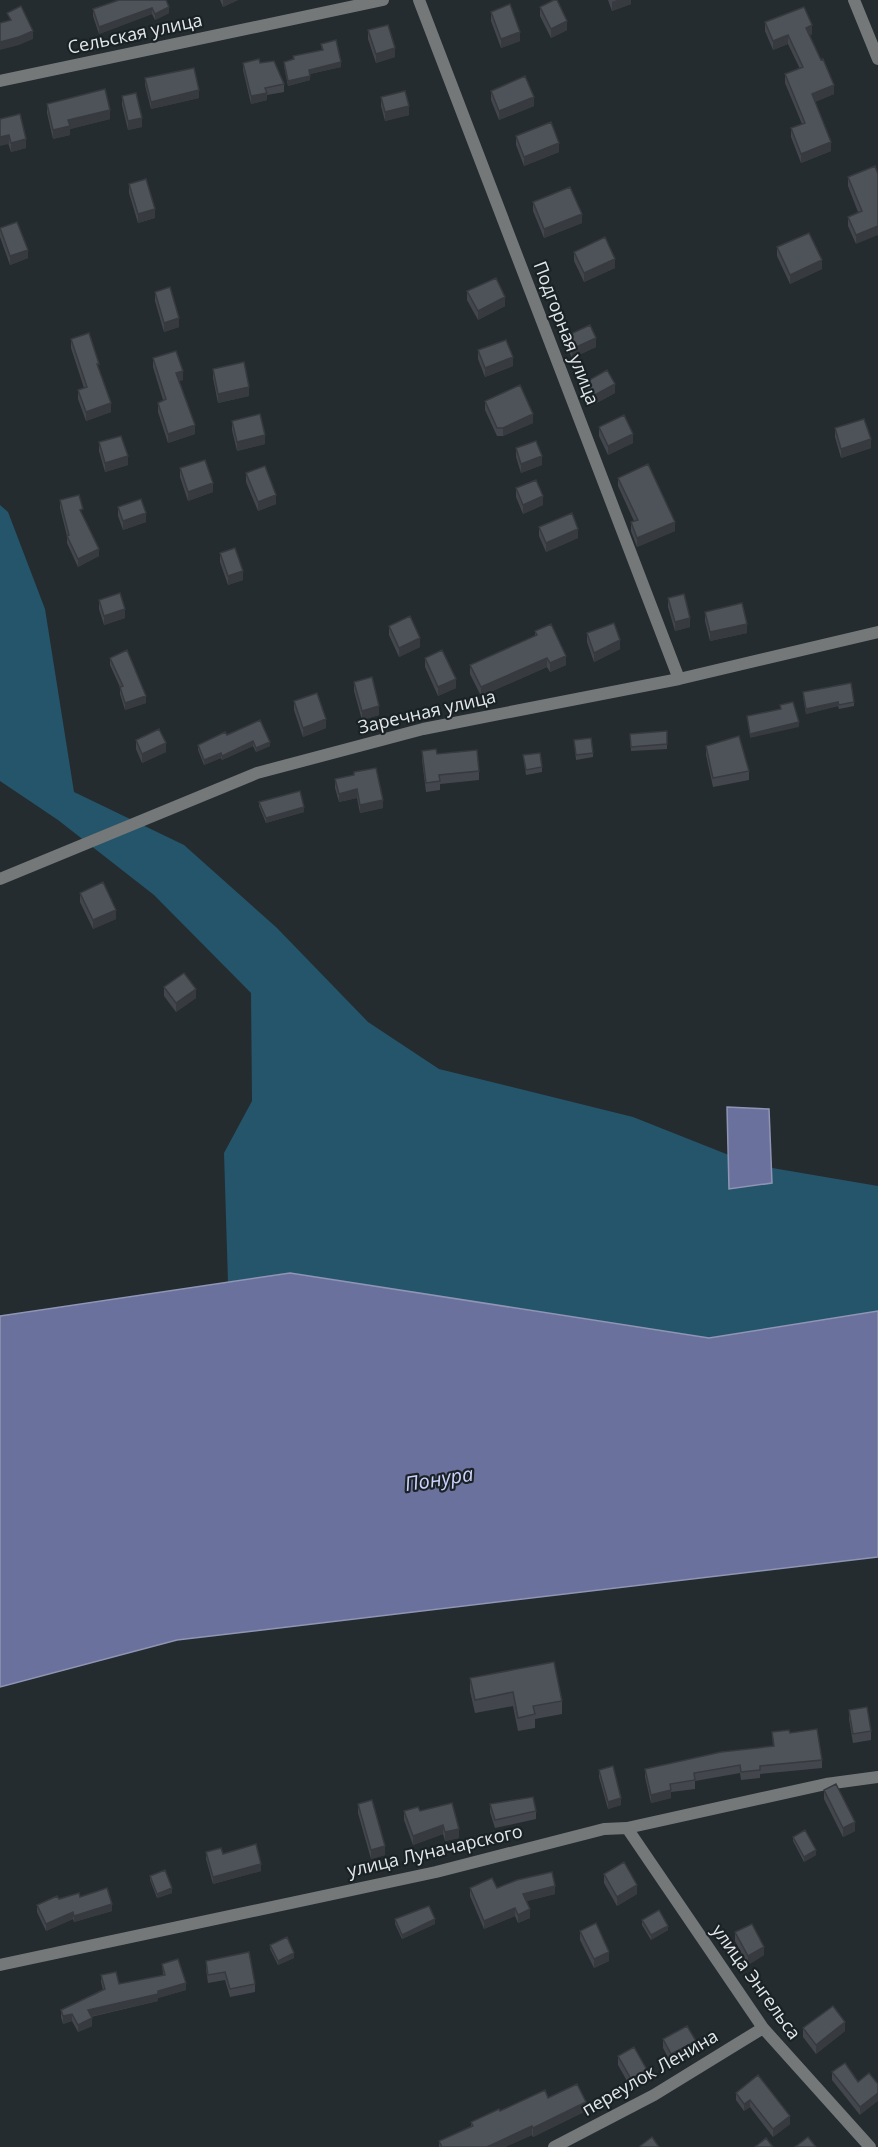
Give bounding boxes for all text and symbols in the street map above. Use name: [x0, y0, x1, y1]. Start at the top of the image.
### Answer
street label: Сельская улица: [65, 7, 204, 59]
street label: Подгорная улица: [529, 257, 605, 408]
street label: Заречная улица: [356, 684, 498, 739]
water label: Понура: [403, 1460, 475, 1497]
street label: улица Луначарского: [345, 1818, 525, 1882]
street label: улица Энгельса: [707, 1919, 807, 2044]
street label: переулок Ленина: [577, 2023, 722, 2121]

